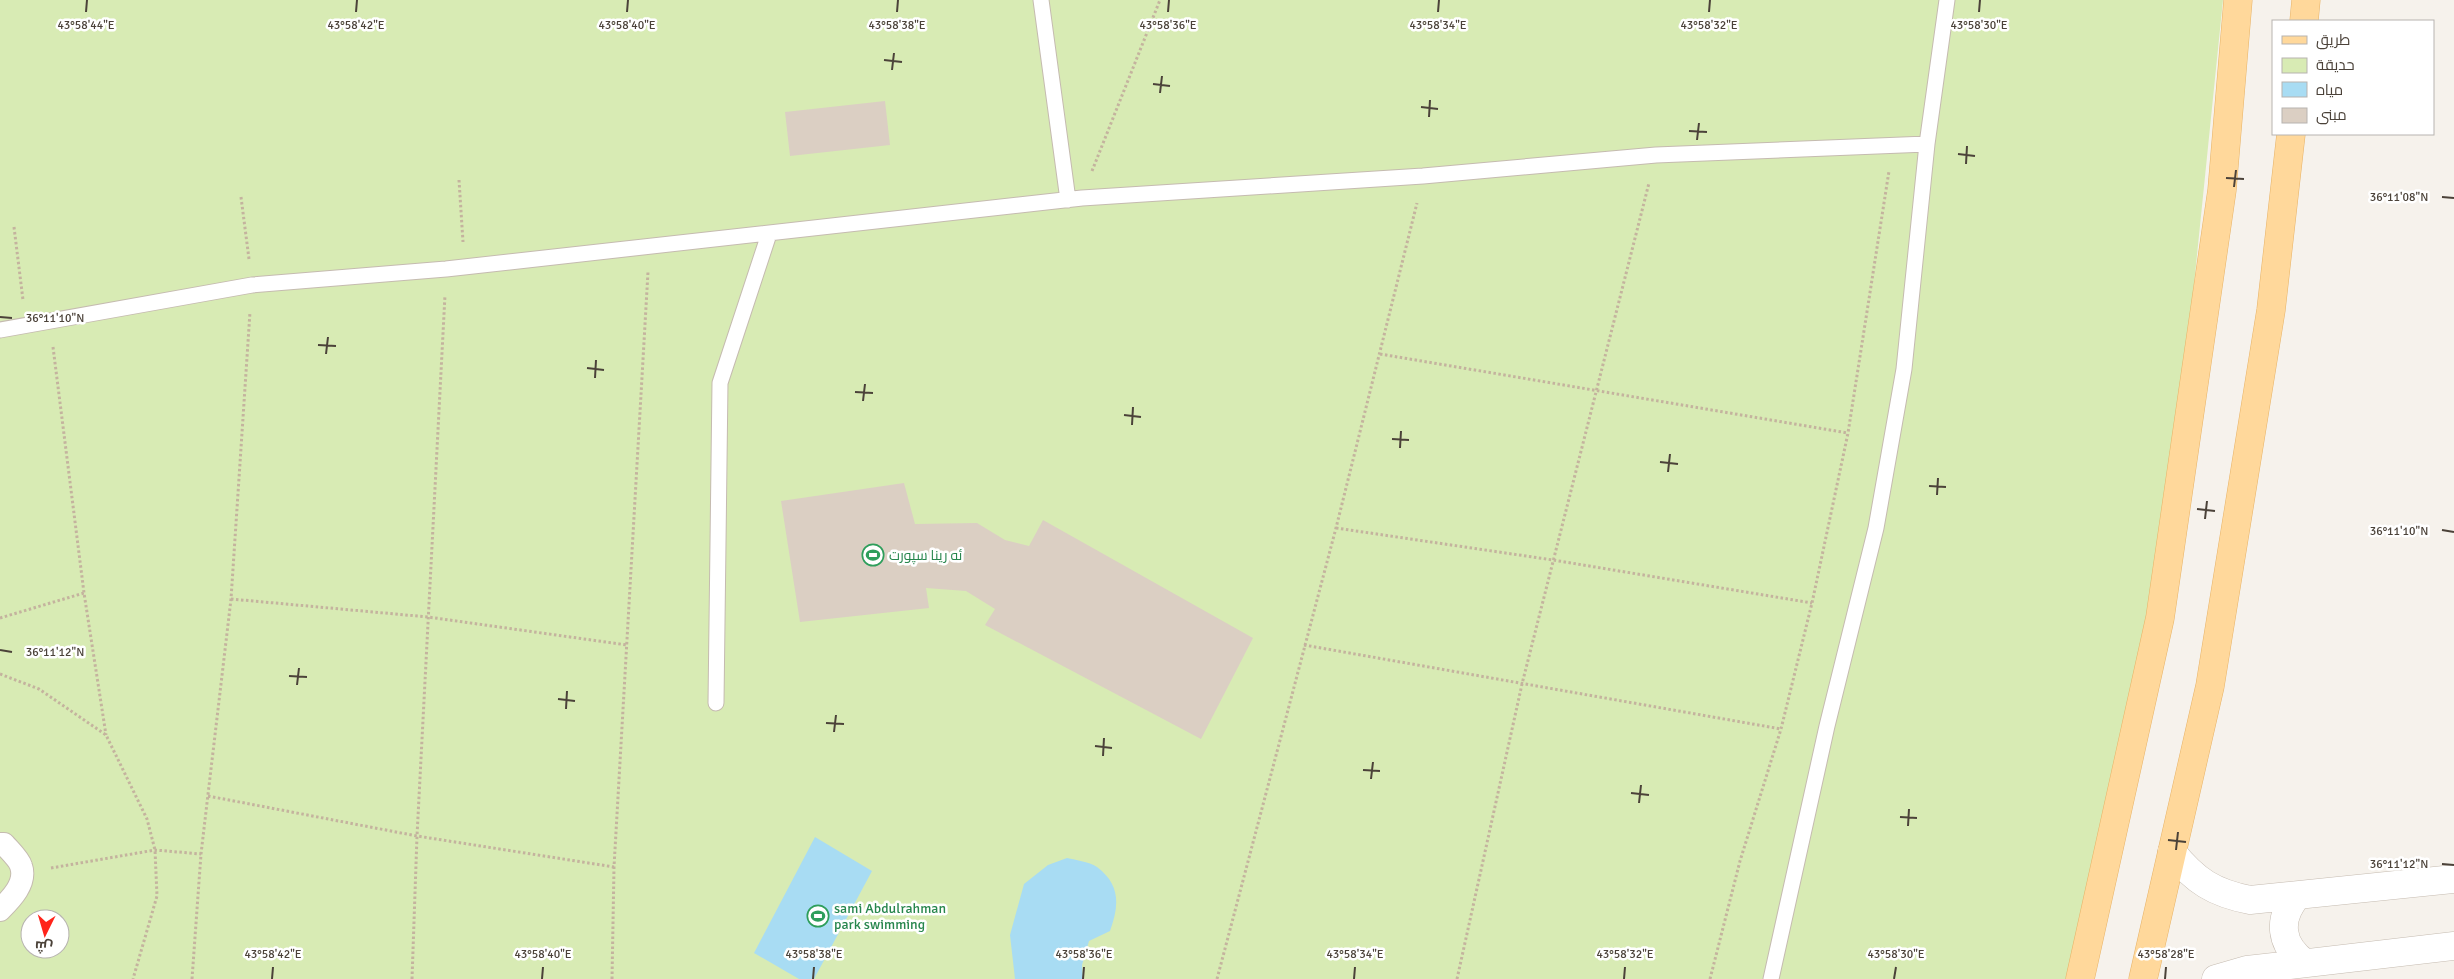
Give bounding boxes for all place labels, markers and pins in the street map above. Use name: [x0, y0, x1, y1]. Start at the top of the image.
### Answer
sports icon: ئه رينا سپورت: [861, 543, 885, 567]
place label: ئه رينا سپورت: [889, 547, 963, 565]
place label: sami Abdulrahman park swimming: [834, 900, 946, 933]
sports icon: sami Abdulrahman park swimming: [806, 904, 830, 928]

